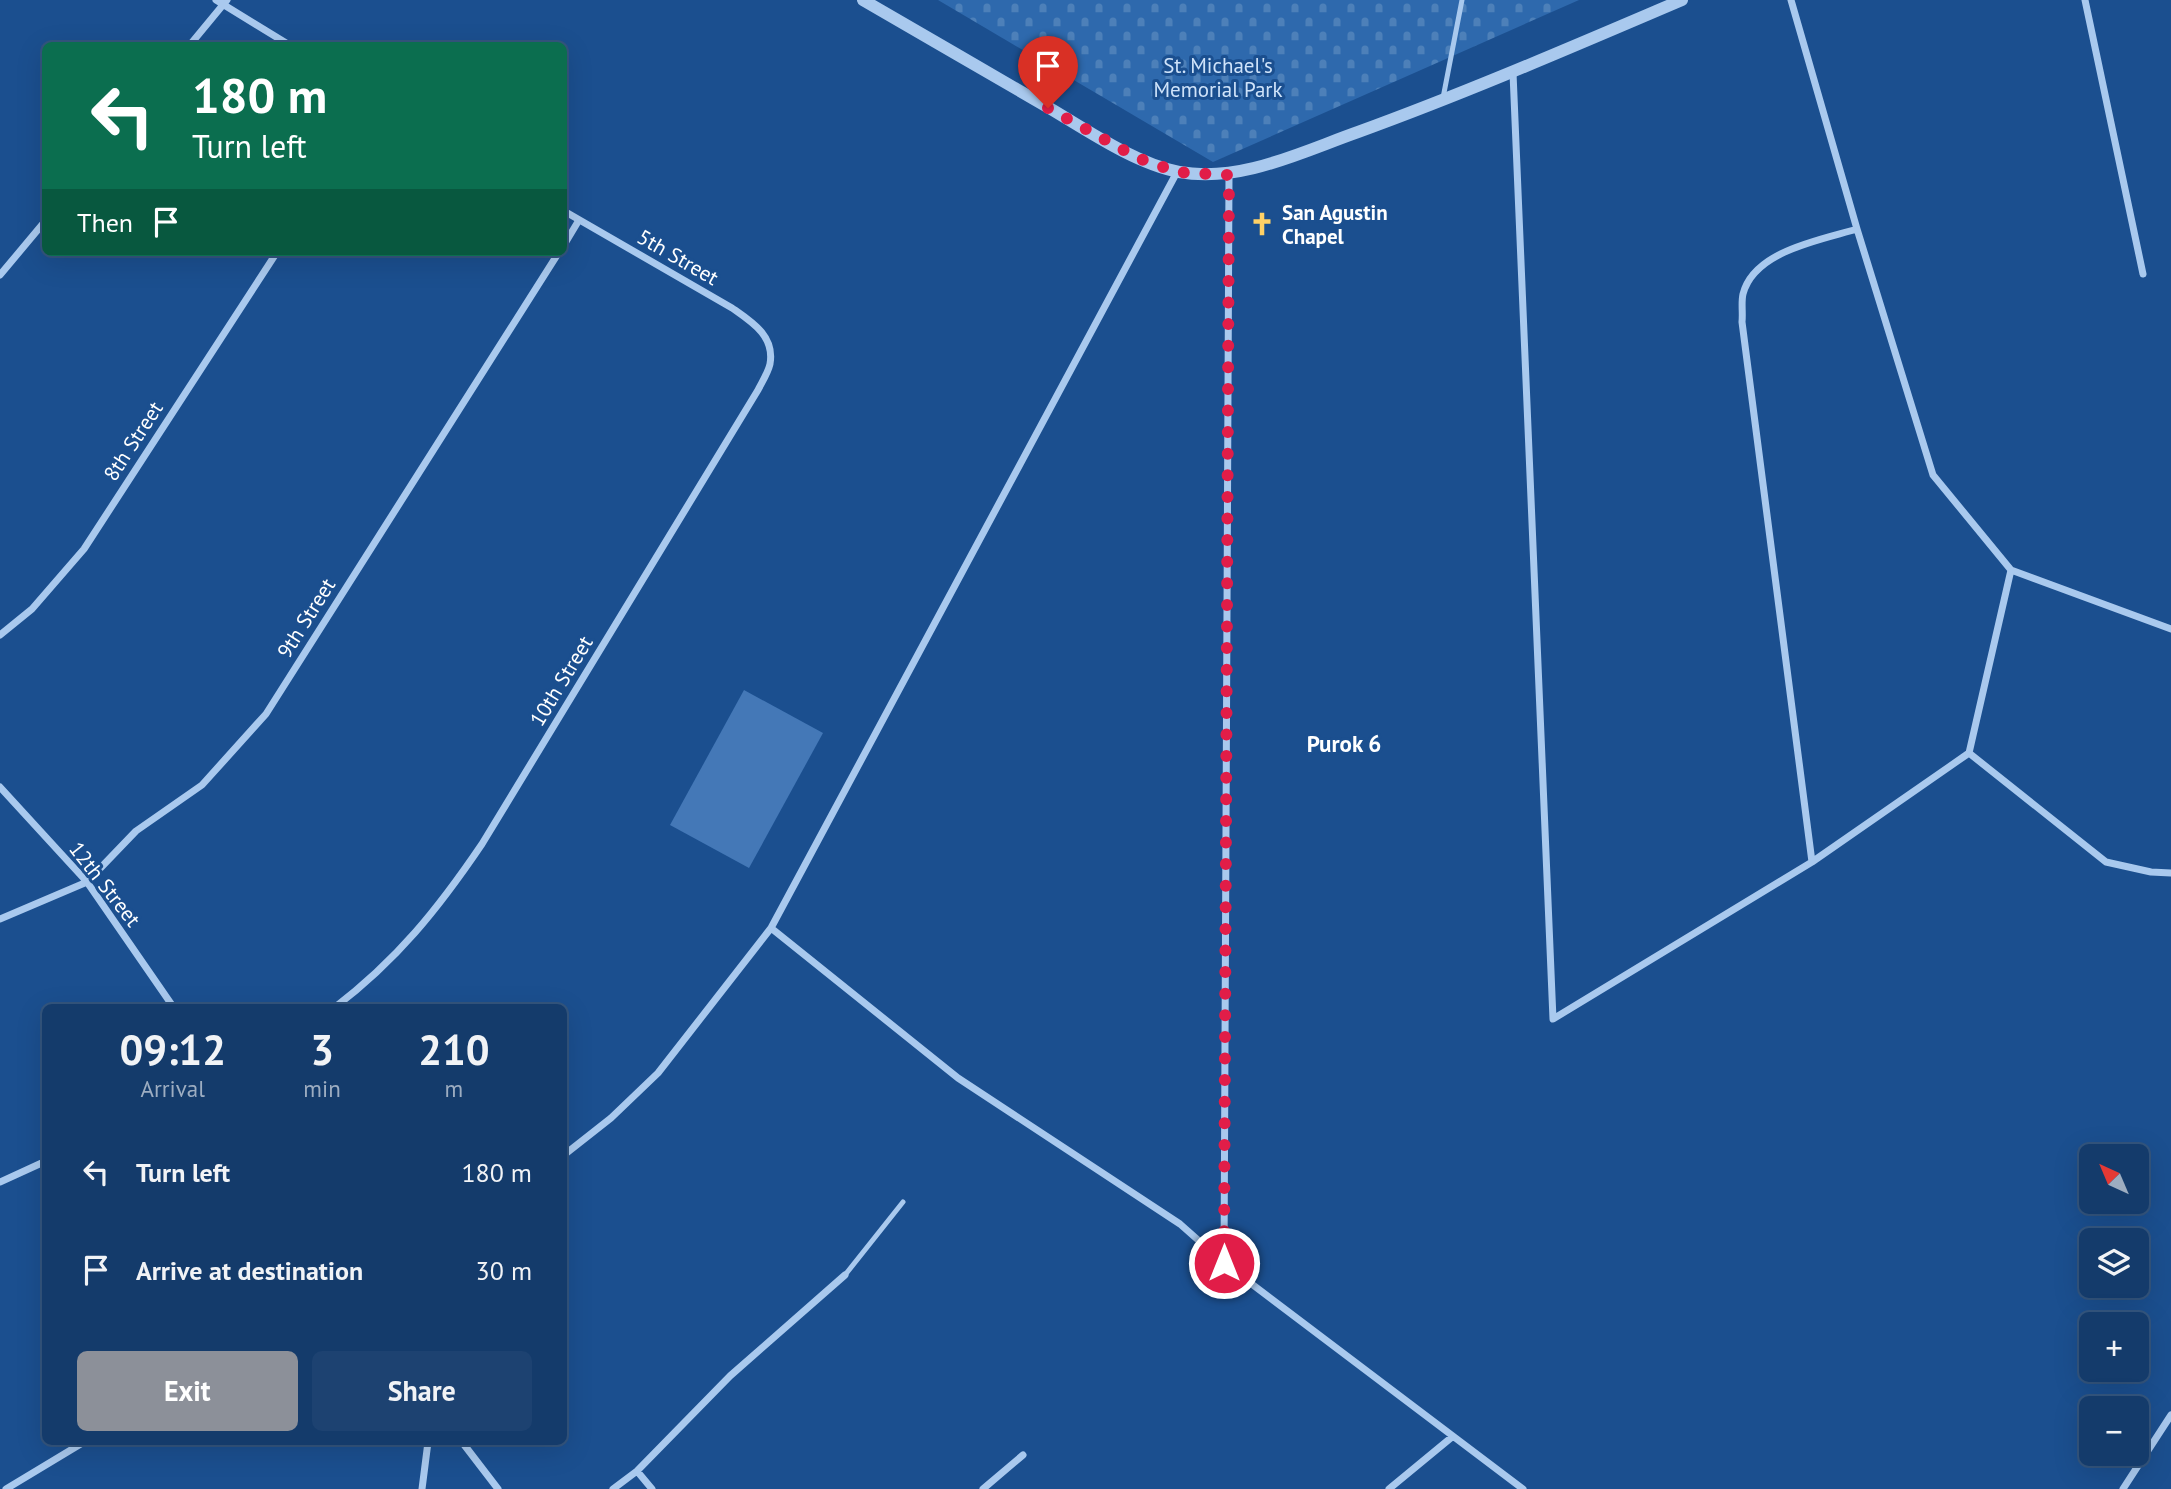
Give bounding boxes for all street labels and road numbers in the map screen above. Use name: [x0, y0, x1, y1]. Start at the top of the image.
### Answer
street label: 5th Street: [633, 223, 723, 291]
street label: 8th Street: [97, 396, 169, 486]
street label: 9th Street: [271, 573, 341, 663]
street label: 10th Street: [523, 631, 599, 731]
street label: 12th Street: [63, 836, 147, 932]

